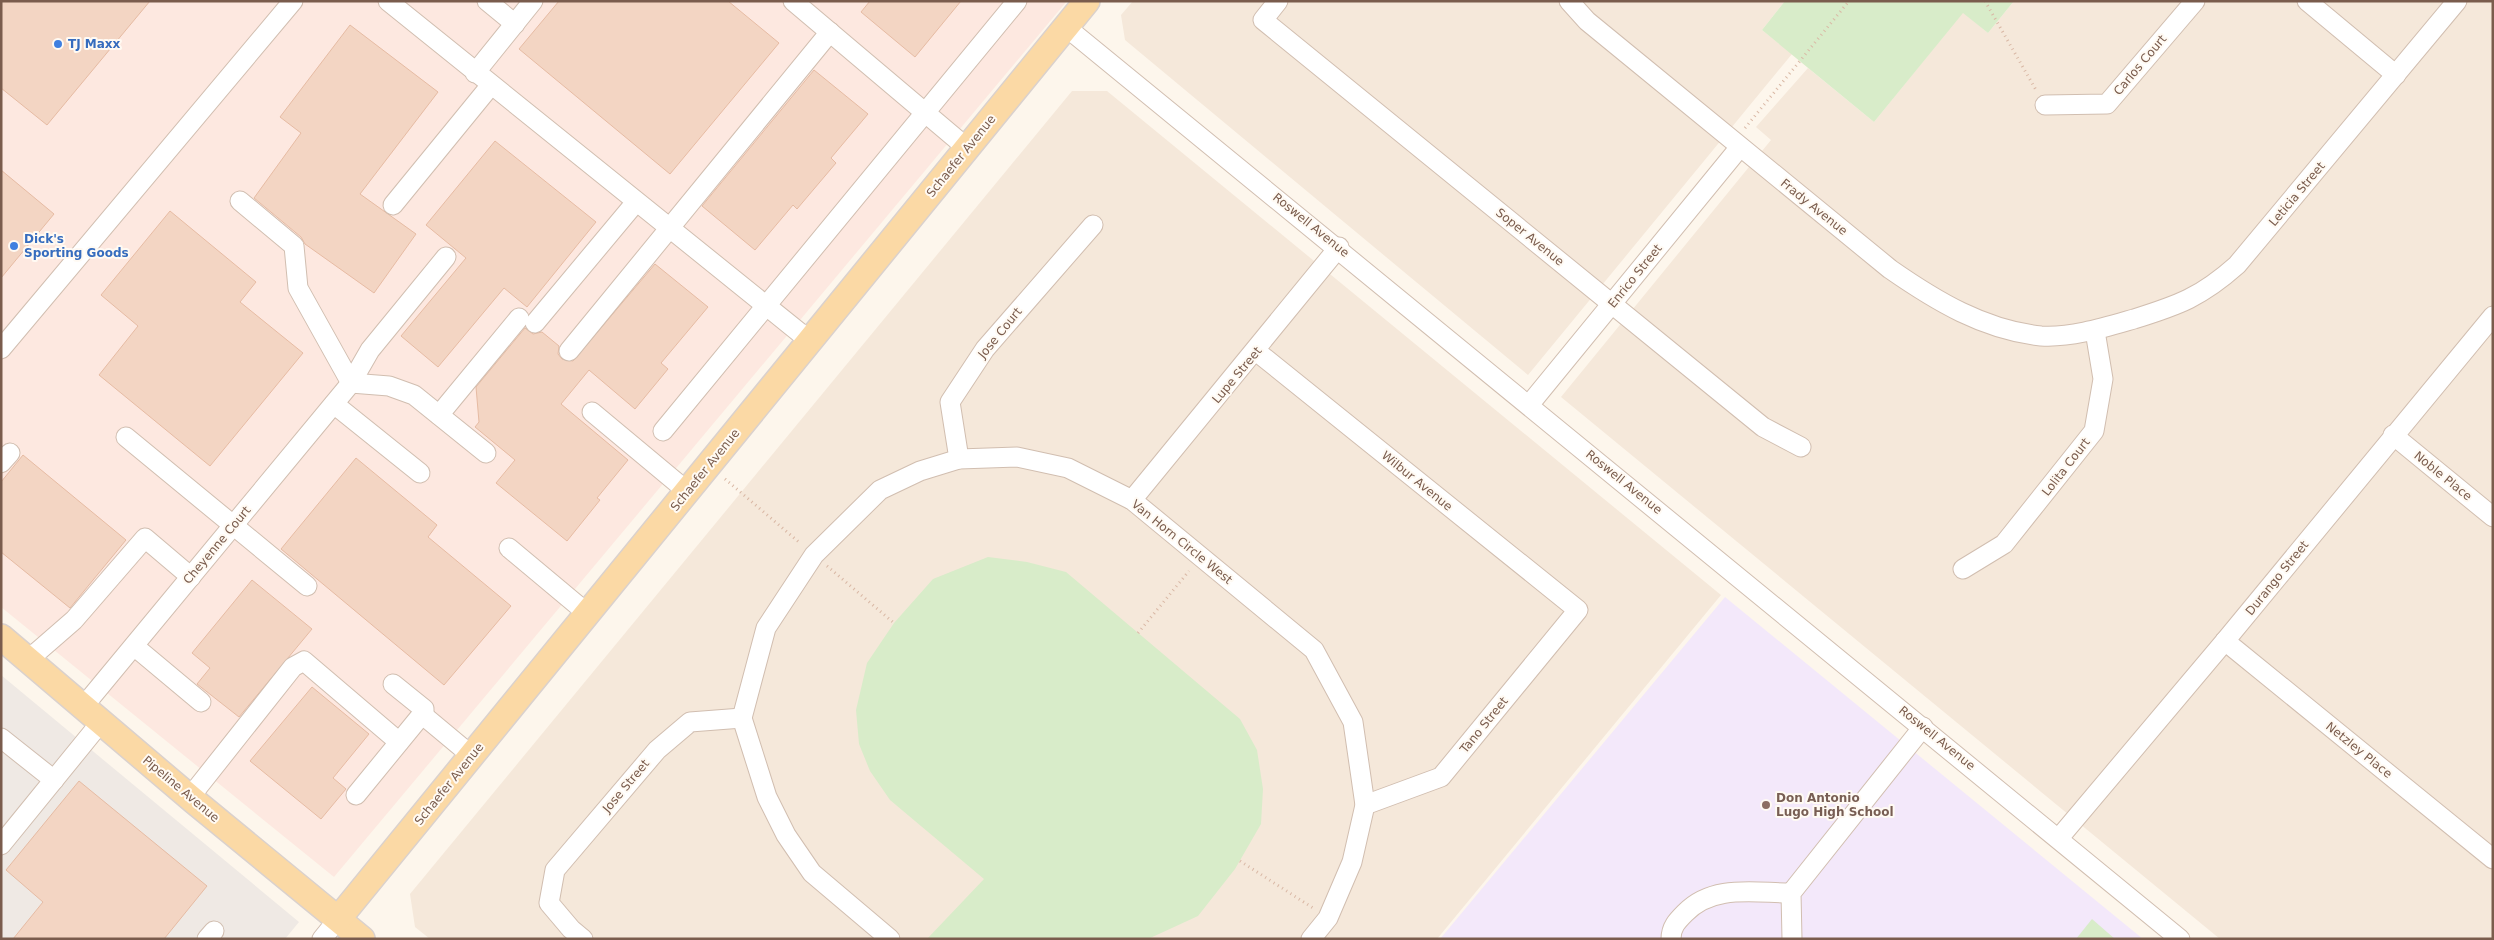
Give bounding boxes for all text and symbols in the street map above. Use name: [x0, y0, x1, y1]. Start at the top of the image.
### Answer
street label: Carlos Court: [2111, 32, 2169, 98]
place label: TJ Maxx: [68, 37, 121, 51]
marker: TJ Maxx: [52, 38, 64, 50]
street label: Schaefer Avenue: [924, 112, 998, 200]
street label: Leticia Street: [2266, 159, 2328, 229]
street label: Frady Avenue: [1778, 176, 1850, 238]
street label: Roswell Avenue: [1270, 190, 1352, 260]
street label: Soper Avenue: [1493, 205, 1567, 269]
place label: Dick's Sporting Goods: [24, 232, 129, 260]
marker: Dick's Sporting Goods: [8, 240, 20, 252]
street label: Enrico Street: [1605, 241, 1665, 311]
street label: Jose Court: [975, 305, 1025, 362]
street label: Lupe Street: [1209, 344, 1265, 406]
street label: Schaefer Avenue: [668, 426, 742, 514]
street label: Lolita Court: [2039, 435, 2093, 499]
street label: Roswell Avenue: [1583, 447, 1665, 517]
street label: Wilbur Avenue: [1379, 448, 1455, 514]
street label: Noble Place: [2411, 448, 2475, 504]
street label: Van Horn Circle West: [1129, 497, 1235, 587]
street label: Cheyenne Court: [180, 503, 254, 587]
street label: Durango Street: [2243, 538, 2312, 618]
street label: Tano Street: [1457, 694, 1511, 757]
street label: Roswell Avenue: [1896, 703, 1978, 773]
street label: Netzley Place: [2323, 719, 2395, 781]
street label: Schaefer Avenue: [412, 740, 486, 828]
street label: Pipeline Avenue: [140, 753, 222, 825]
street label: Jose Street: [599, 756, 652, 816]
place label: Don Antonio Lugo High School: [1776, 791, 1894, 819]
marker: Don Antonio Lugo High School: [1760, 799, 1772, 811]

